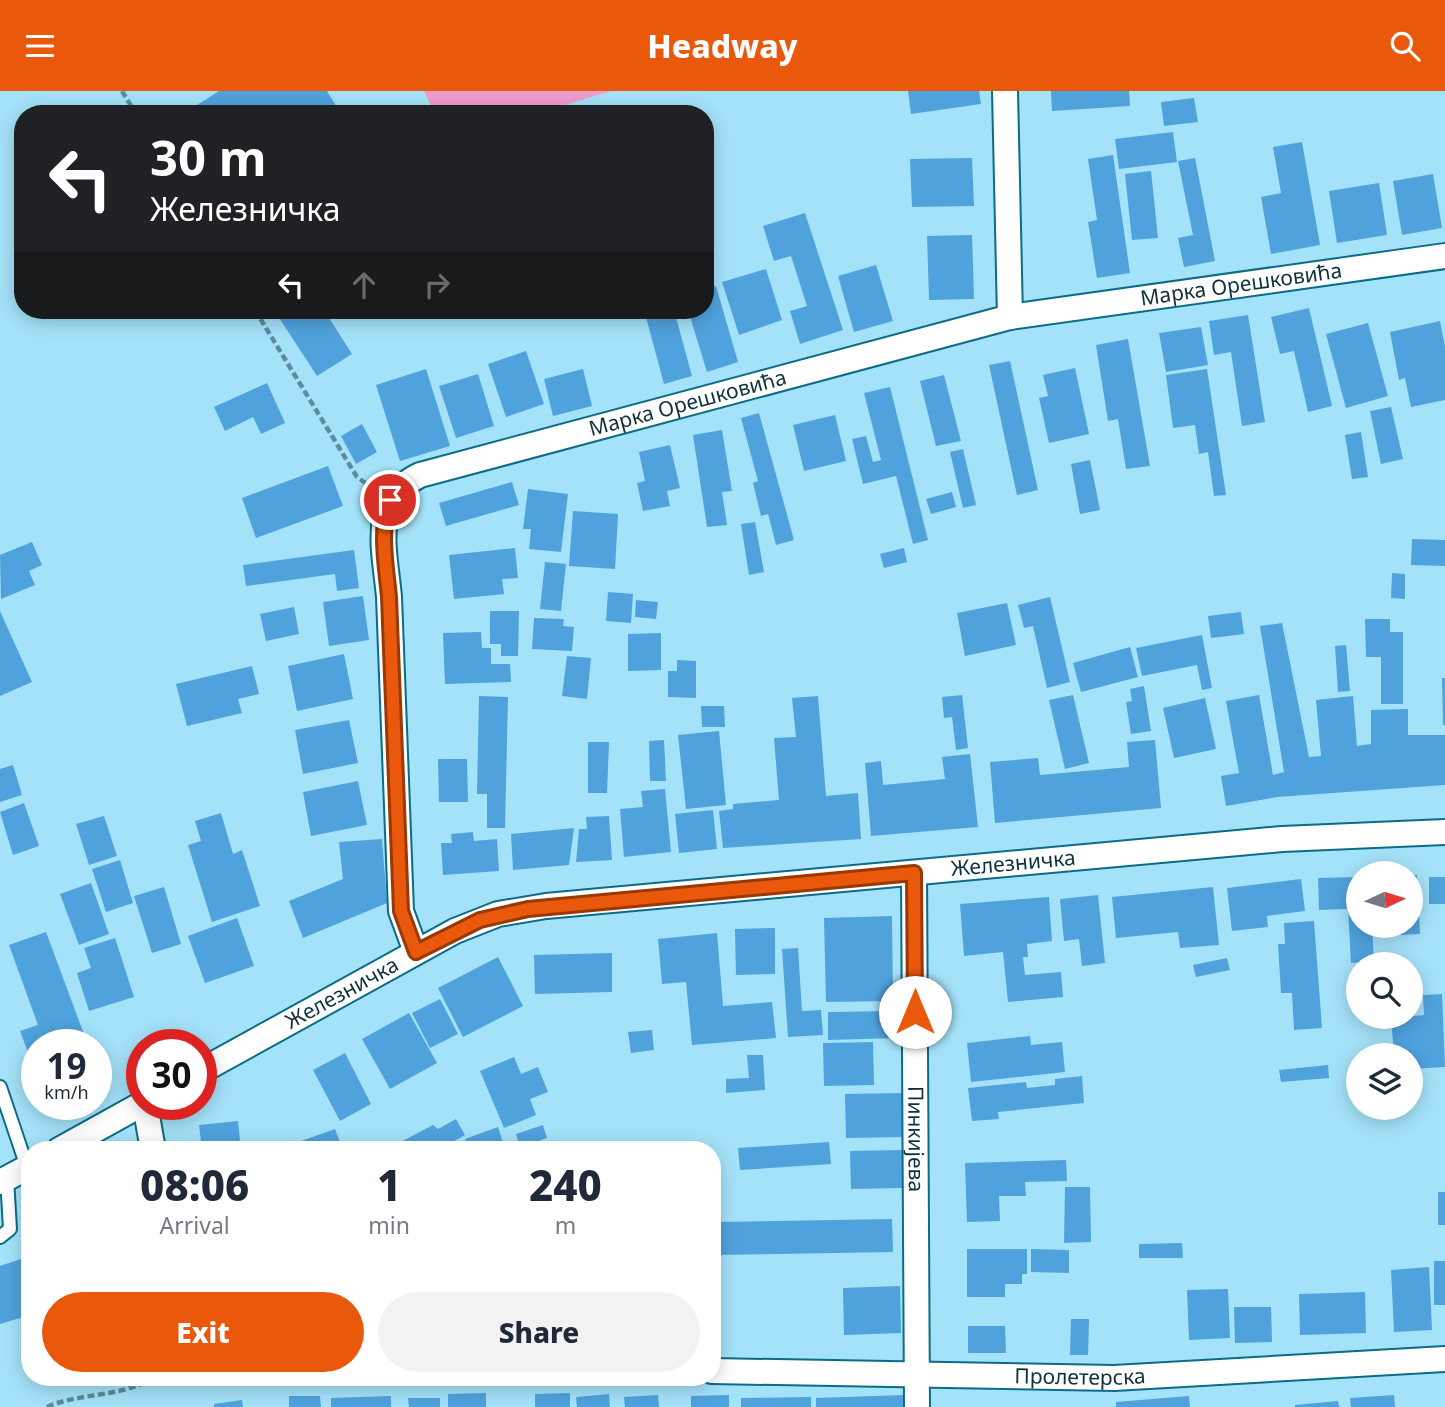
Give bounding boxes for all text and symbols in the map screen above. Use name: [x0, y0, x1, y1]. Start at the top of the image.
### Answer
text: Headway: [647, 24, 798, 67]
icon: menu: [21, 27, 59, 65]
icon: search: [1386, 27, 1424, 65]
text: 30 m: [150, 124, 267, 190]
icon: left: [35, 133, 126, 224]
text: Железничка: [150, 187, 341, 230]
street label: Марка Орешковића: [1138, 256, 1344, 312]
icon: left: [272, 266, 310, 304]
icon: ahead: [345, 266, 383, 304]
icon: right: [418, 266, 456, 304]
street label: Марка Орешковића: [586, 363, 789, 442]
pin: [360, 470, 420, 530]
icon: arrive: [371, 481, 409, 519]
street label: Железничка: [949, 843, 1077, 882]
north arrow: [1346, 861, 1423, 938]
map controls: [1346, 861, 1423, 1120]
street label: Железничка: [280, 950, 403, 1035]
button: search: [1346, 952, 1423, 1029]
position arrow: [878, 975, 952, 1049]
speed limit sign: 30: [126, 1029, 217, 1120]
text: 19: [46, 1042, 87, 1089]
button: layers: [1346, 1043, 1423, 1120]
text: km/h: [44, 1080, 89, 1104]
street label: Пинкијева: [902, 1086, 931, 1192]
text: 08:06: [140, 1156, 249, 1213]
text: 1: [377, 1156, 401, 1213]
text: 240: [529, 1156, 602, 1213]
text: Arrival: [160, 1209, 230, 1241]
text: min: [368, 1209, 410, 1241]
text: m: [555, 1209, 576, 1241]
button: Exit: [42, 1292, 364, 1372]
button: Share: [378, 1292, 700, 1372]
street label: Пролетерска: [1014, 1361, 1146, 1391]

